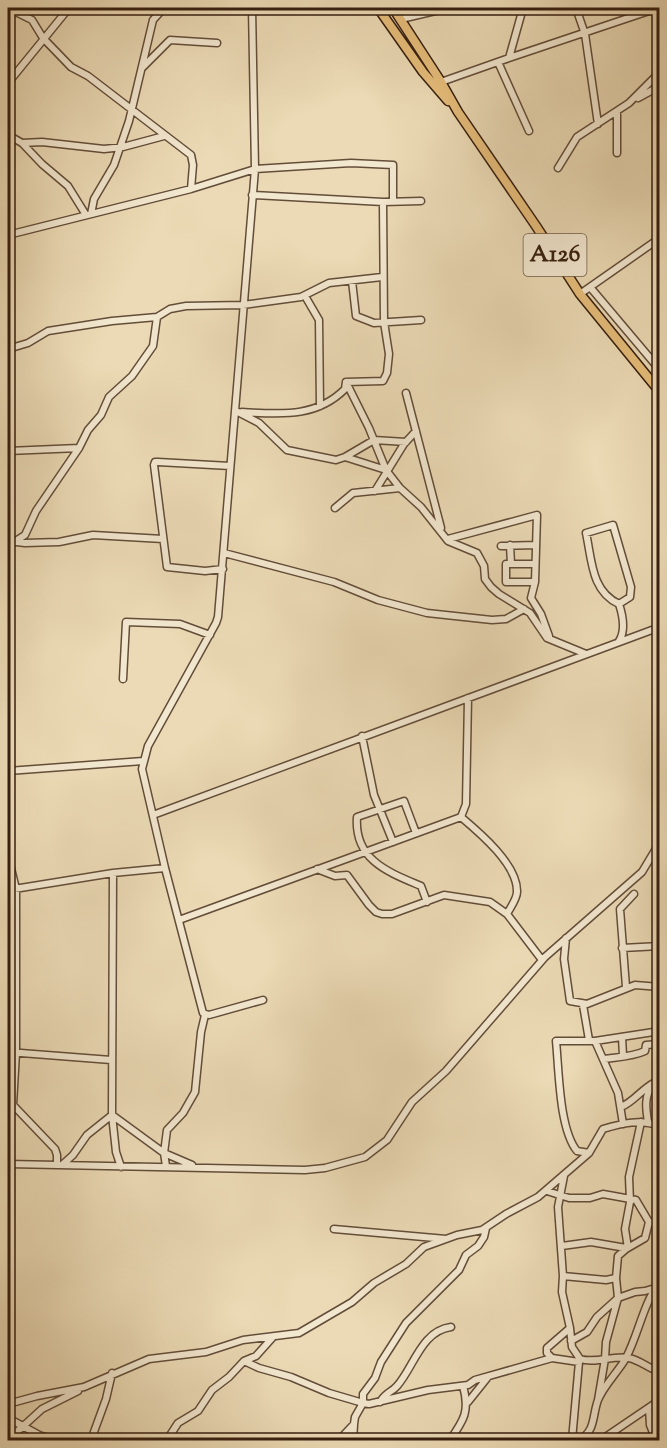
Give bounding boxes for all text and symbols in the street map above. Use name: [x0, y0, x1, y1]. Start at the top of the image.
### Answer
road number: A126: [524, 234, 586, 276]

